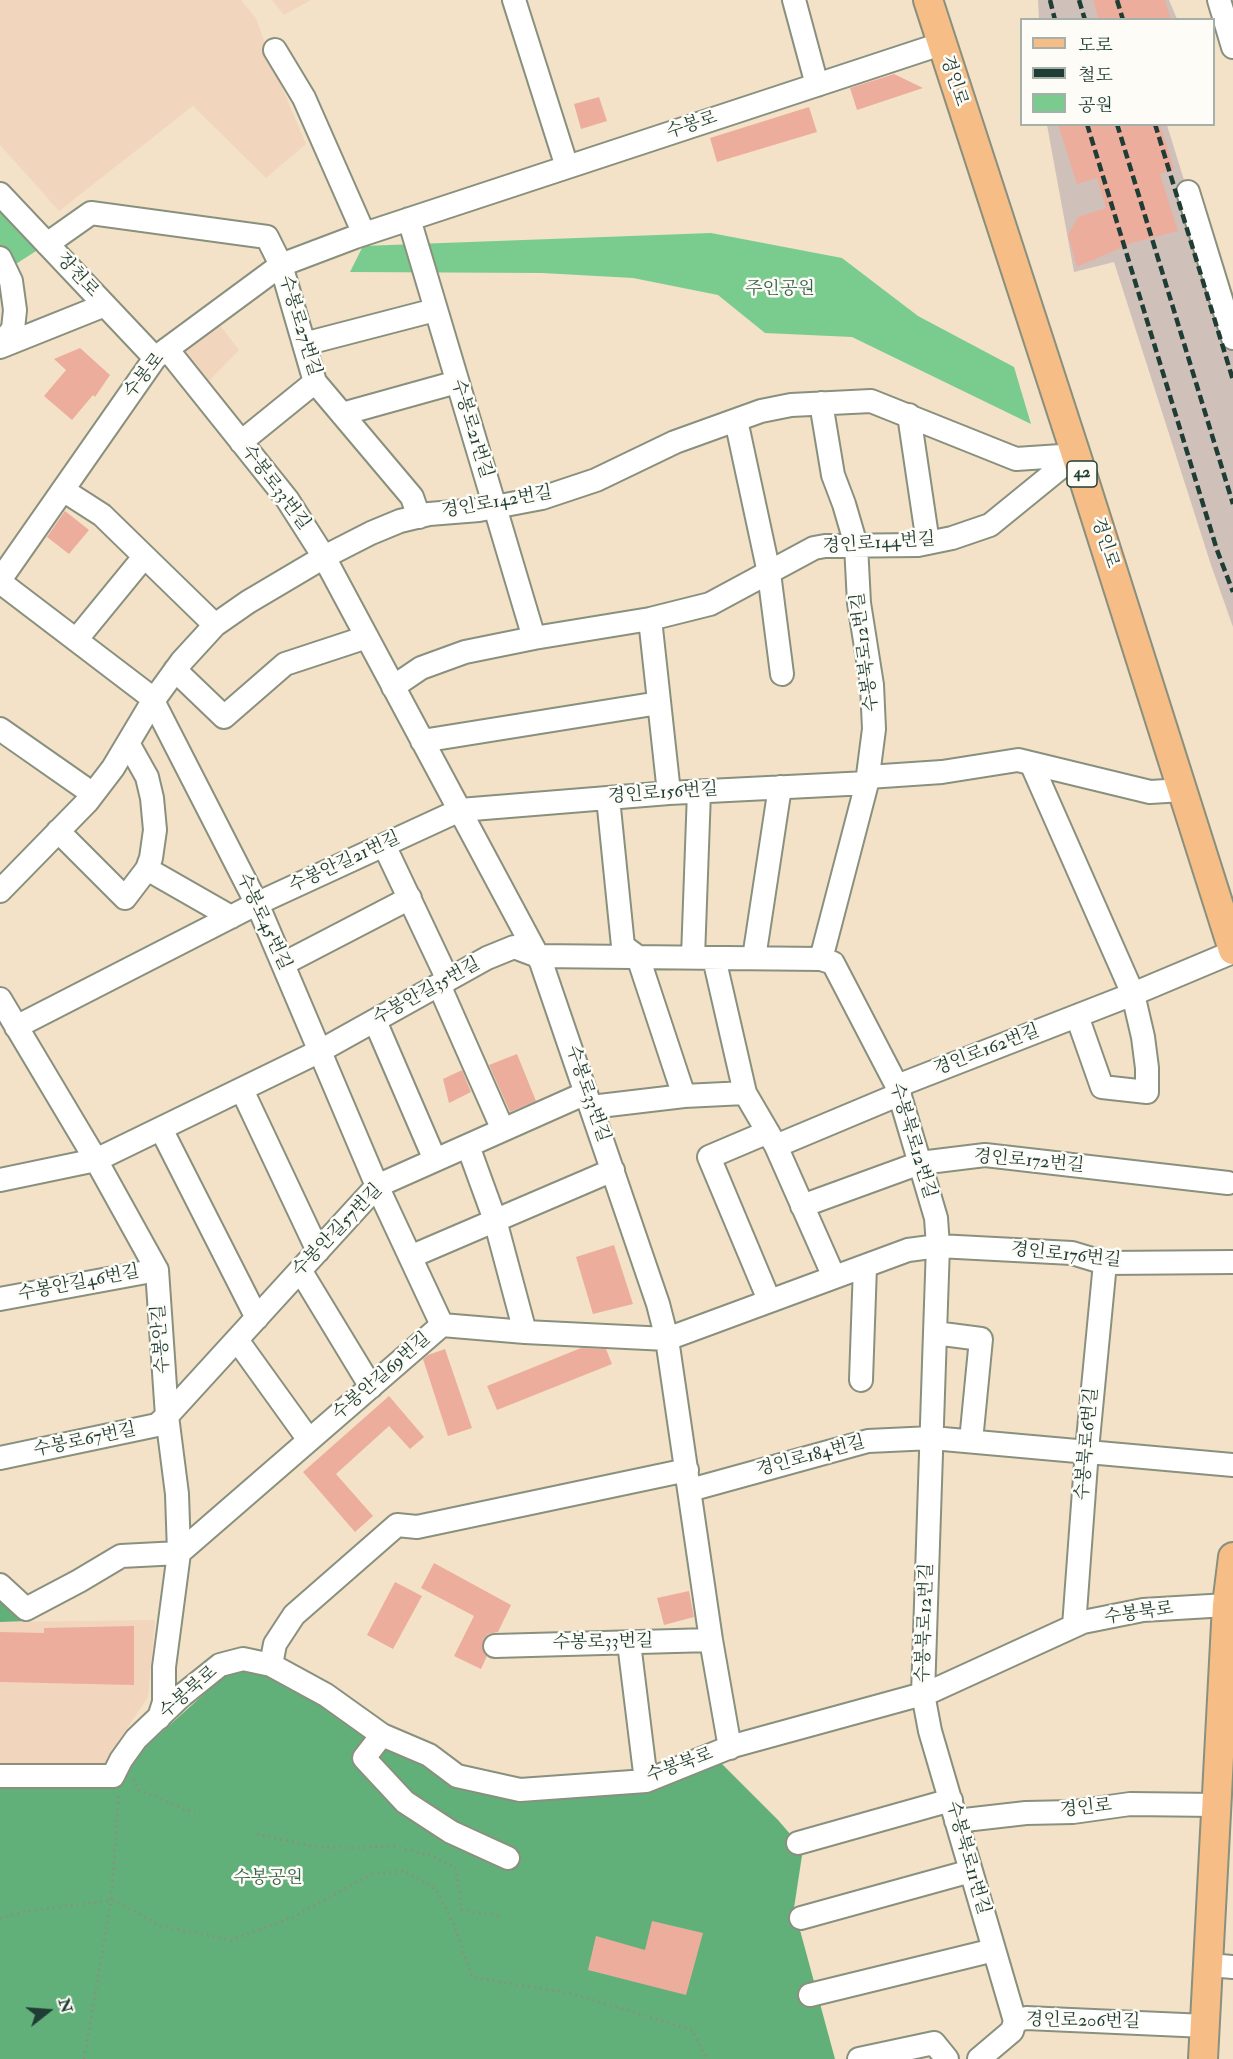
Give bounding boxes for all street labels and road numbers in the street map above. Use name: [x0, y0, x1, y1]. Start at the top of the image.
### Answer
street label: 경인로: [935, 53, 971, 109]
street label: 수봉로: [664, 108, 720, 144]
street label: 장천로: [51, 250, 103, 302]
street label: 수봉로27번길: [273, 273, 325, 379]
street label: 수봉로: [120, 349, 170, 403]
street label: 수봉로21번길: [446, 377, 496, 481]
street label: 수봉로33번길: [236, 441, 314, 535]
road number: 42: [1067, 461, 1097, 487]
street label: 경인로142번길: [440, 483, 554, 523]
street label: 경인로: [1086, 515, 1122, 571]
street label: 경인로144번길: [822, 529, 936, 559]
street label: 수봉북로12번길: [848, 591, 884, 713]
street label: 경인로156번길: [607, 779, 719, 809]
street label: 수봉안길21번길: [286, 828, 404, 898]
street label: 수봉로45번길: [231, 870, 295, 974]
street label: 수봉안길35번길: [370, 954, 484, 1030]
street label: 경인로162번길: [931, 1021, 1043, 1081]
street label: 수봉로33번길: [560, 1043, 614, 1145]
street label: 수봉북로12번길: [884, 1081, 940, 1201]
street label: 경인로172번길: [973, 1146, 1085, 1178]
street label: 수봉안길57번길: [288, 1180, 388, 1282]
street label: 경인로176번길: [1010, 1239, 1122, 1273]
street label: 수봉안길46번길: [17, 1262, 141, 1306]
street label: 수봉안길: [149, 1304, 175, 1374]
street label: 수봉안길69번길: [329, 1329, 435, 1425]
street label: 수봉북로6번길: [1072, 1387, 1104, 1501]
street label: 수봉로67번길: [32, 1420, 138, 1462]
street label: 경인로184번길: [754, 1432, 868, 1482]
street label: 수봉북로12번길: [913, 1563, 939, 1683]
street label: 수봉북로: [1103, 1598, 1175, 1630]
street label: 수봉로33번길: [552, 1631, 654, 1655]
street label: 수봉북로: [156, 1662, 222, 1724]
street label: 수봉북로: [644, 1744, 716, 1788]
street label: 경인로: [1059, 1796, 1113, 1822]
street label: 수봉북로11번길: [940, 1799, 994, 1917]
street label: 경인로206번길: [1026, 2010, 1140, 2034]

